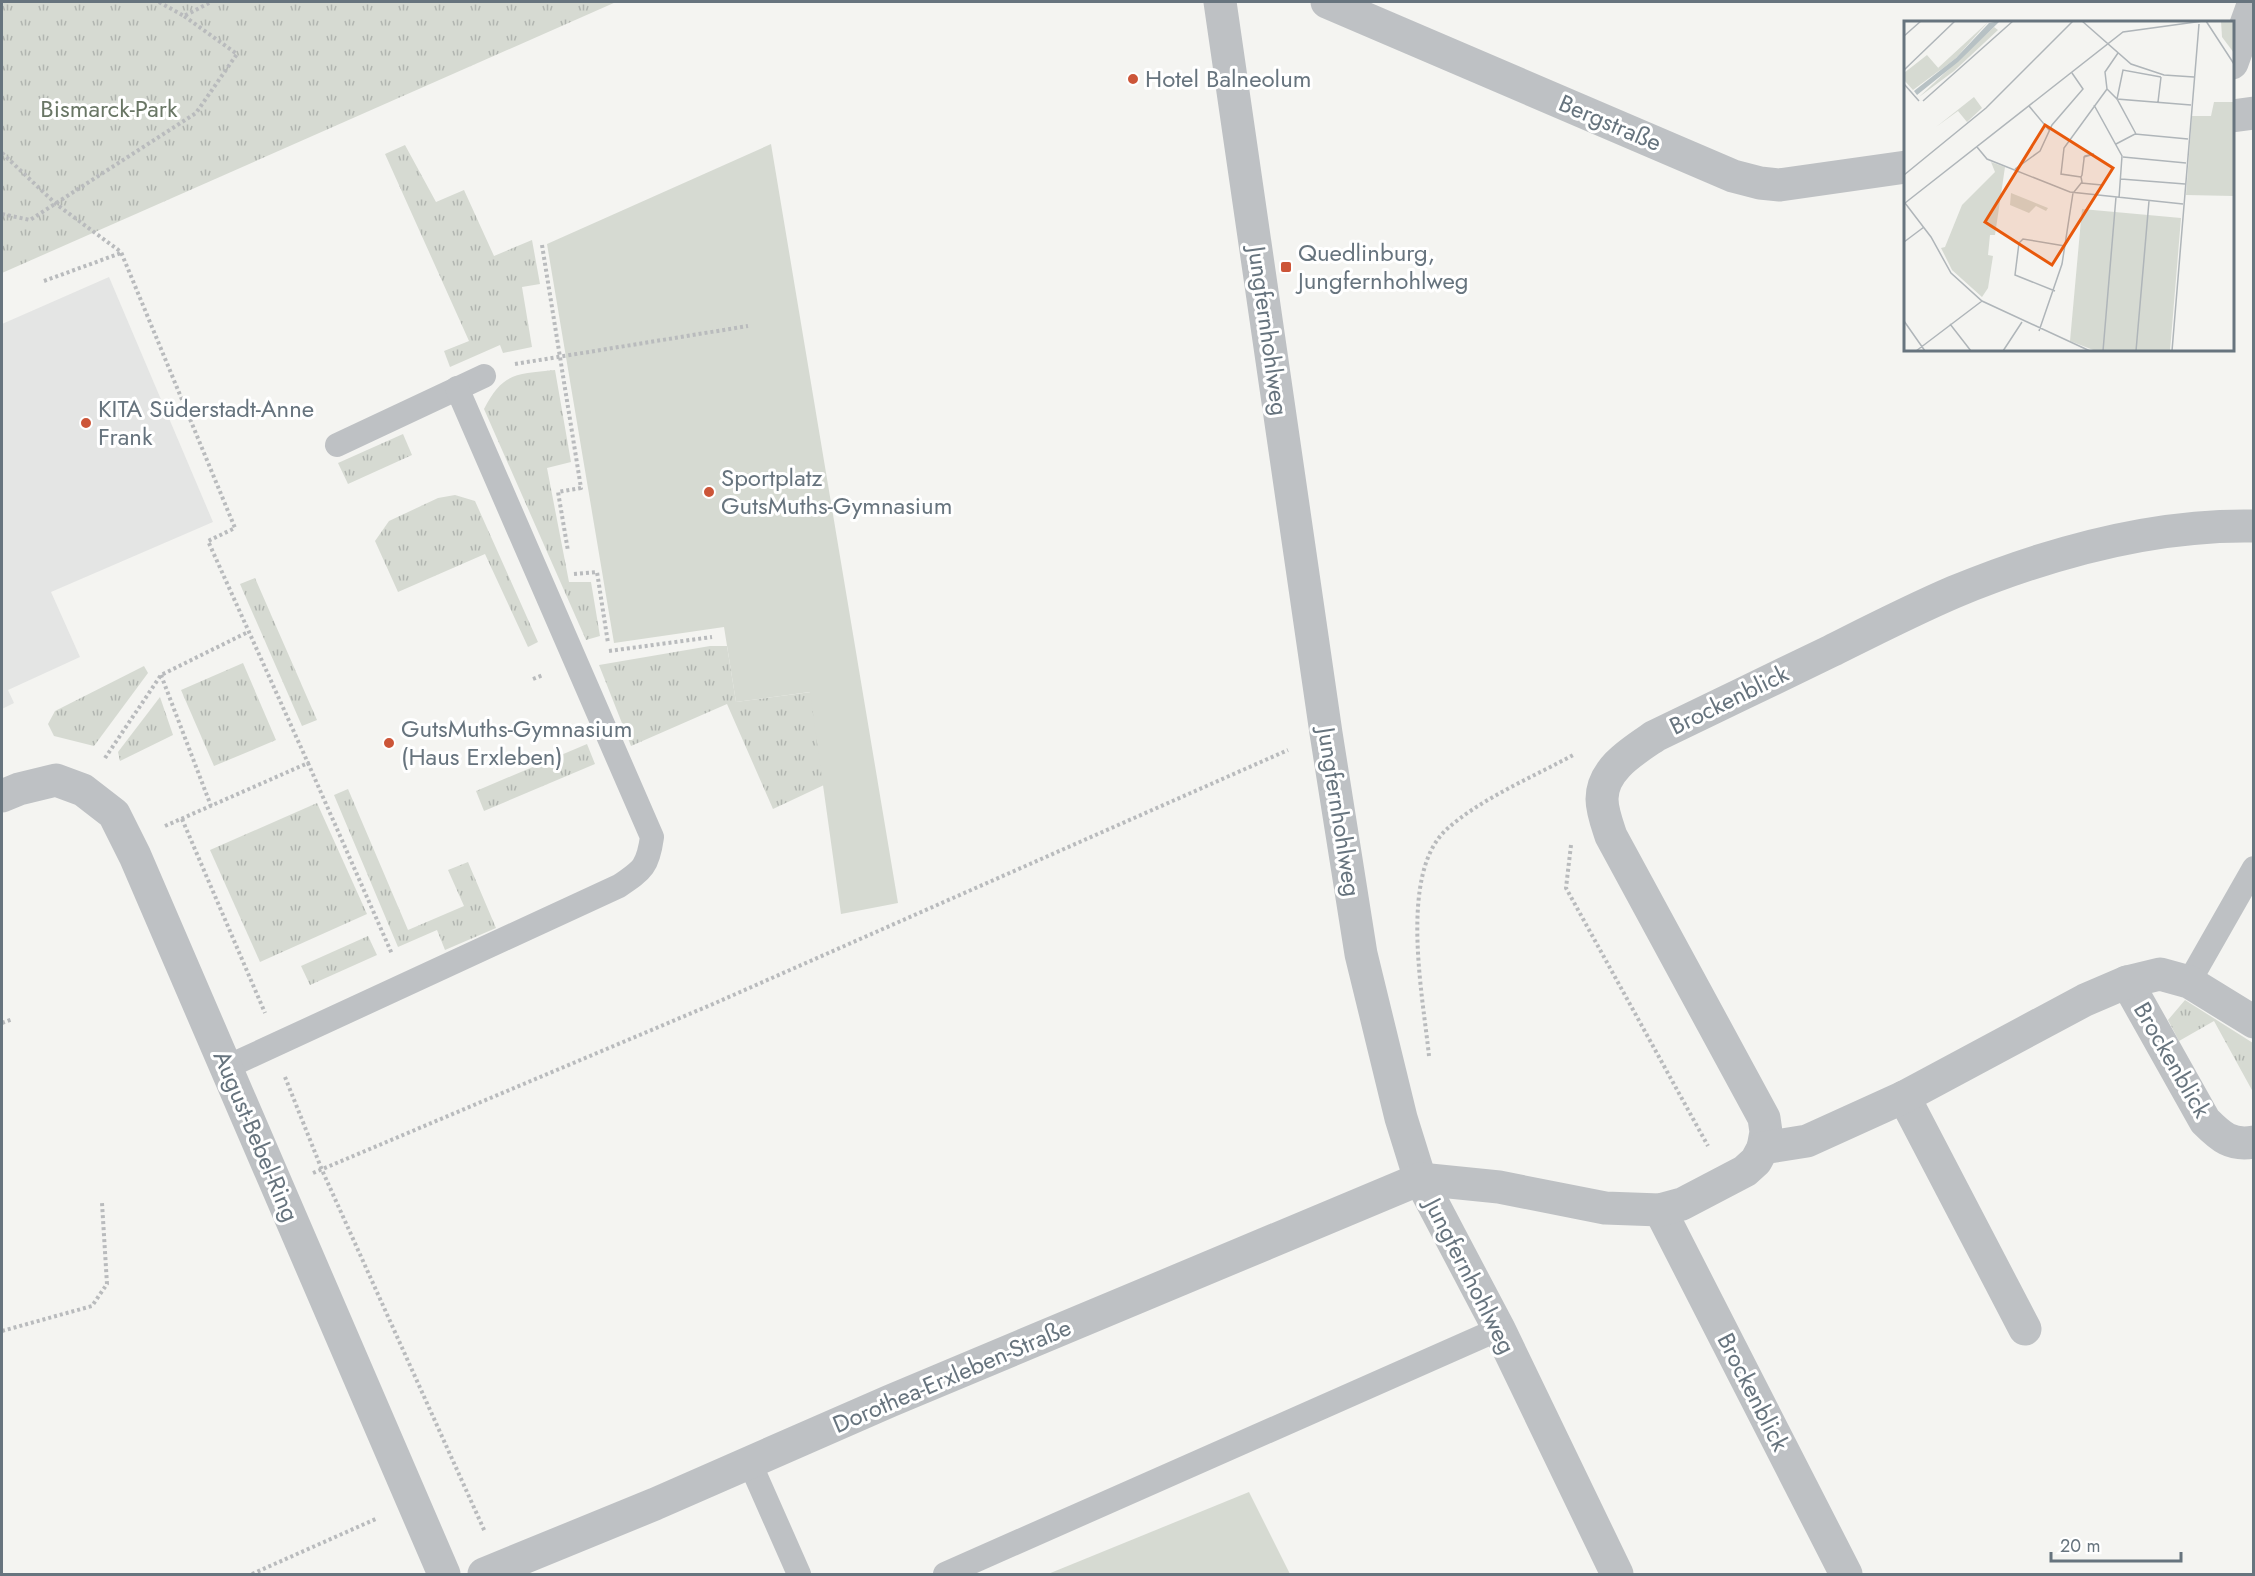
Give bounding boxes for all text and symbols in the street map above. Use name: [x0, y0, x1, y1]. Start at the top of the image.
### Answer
inset map: [1904, 21, 2234, 351]
place label: Hotel Balneolum: [1145, 61, 1311, 96]
marker: Hotel Balneolum: [1126, 72, 1140, 86]
street label: Bergstraße: [1553, 85, 1667, 160]
park label: Bismarck-Park: [40, 91, 178, 126]
place label: Quedlinburg, Jungfernhohlweg: [1295, 235, 1469, 298]
street label: Jungfernhohlweg: [1239, 241, 1298, 418]
marker: Quedlinburg, Jungfernhohlweg: [1279, 260, 1293, 274]
place label: KITA Süderstadt-Anne Frank: [98, 391, 314, 454]
marker: KITA Süderstadt-Anne Frank: [79, 416, 93, 430]
place label: Sportplatz GutsMuths-Gymnasium: [721, 460, 952, 523]
marker: Sportplatz GutsMuths-Gymnasium: [702, 485, 716, 499]
street label: Brockenblick: [1663, 655, 1795, 743]
place label: GutsMuths-Gymnasium (Haus Erxleben): [401, 711, 632, 774]
street label: Jungfernhohlweg: [1308, 722, 1370, 899]
marker: GutsMuths-Gymnasium (Haus Erxleben): [382, 736, 396, 750]
street label: Brockenblick: [2125, 995, 2220, 1125]
street label: August-Bebel-Ring: [205, 1045, 308, 1227]
street label: Jungfernhohlweg: [1415, 1189, 1525, 1360]
street label: Dorothea-Erxleben-Straße: [827, 1309, 1077, 1442]
street label: Brockenblick: [1709, 1327, 1798, 1457]
scale bar: [2051, 1525, 2182, 1563]
text: 20 m: [2060, 1533, 2100, 1559]

